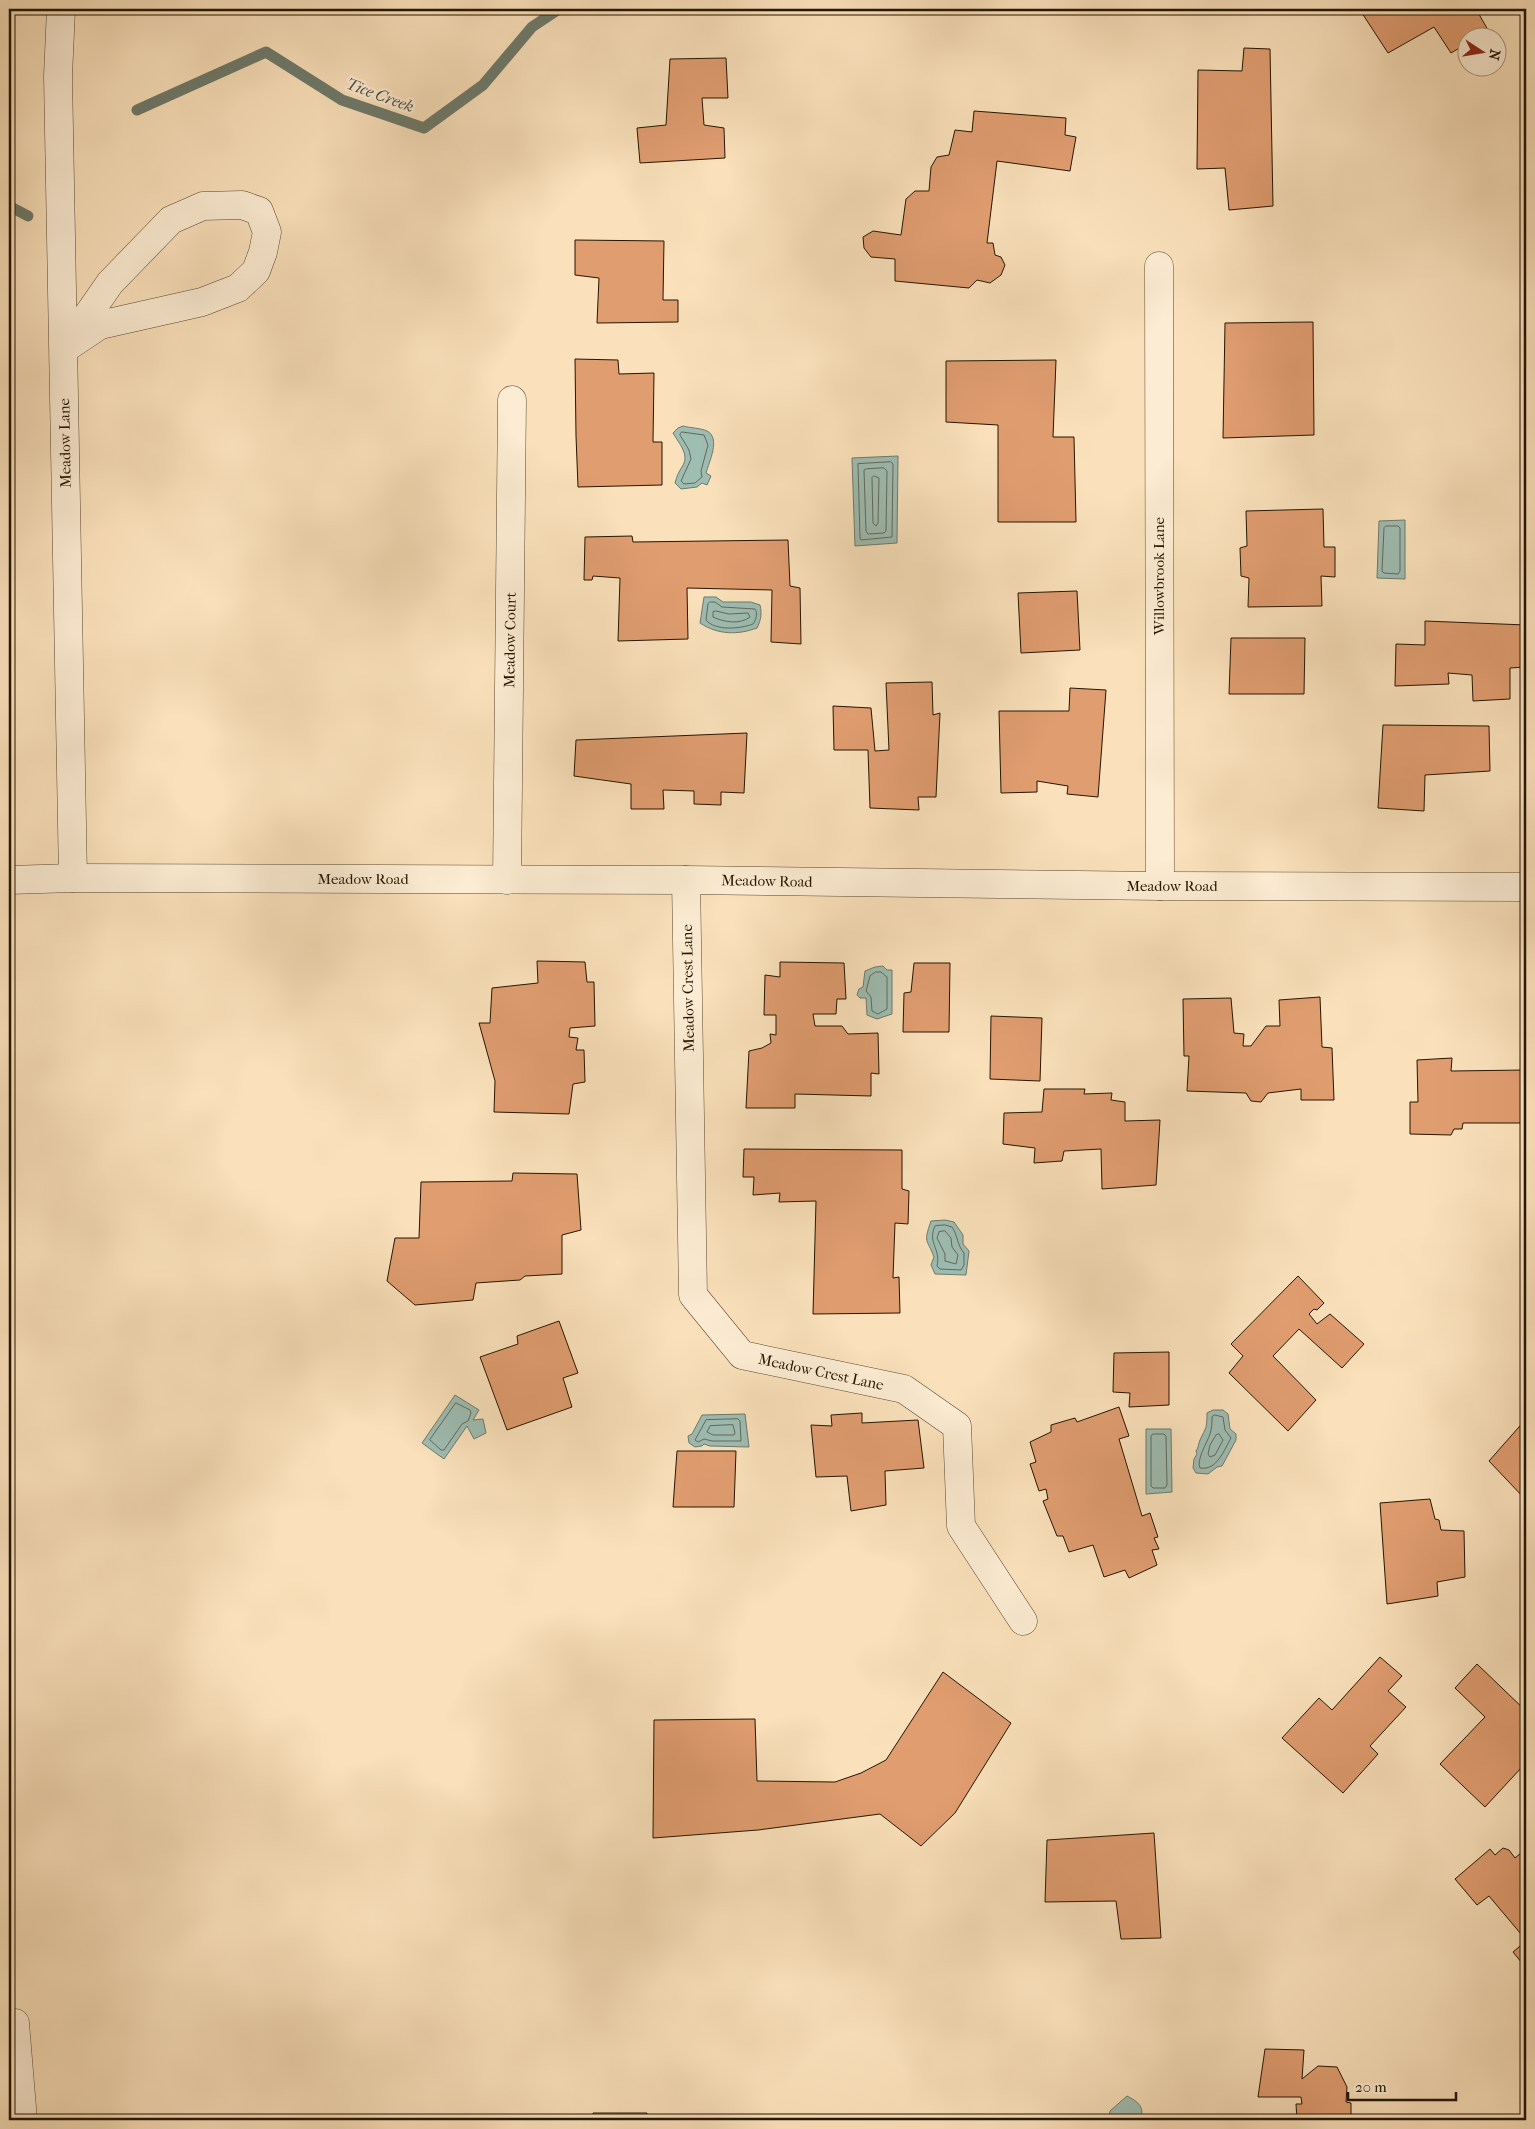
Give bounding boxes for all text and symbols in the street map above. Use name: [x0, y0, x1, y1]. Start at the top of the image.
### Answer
north arrow: [1458, 28, 1508, 78]
text: N: [1485, 48, 1504, 62]
water label: Tice Creek: [344, 74, 416, 116]
street label: Meadow Lane: [55, 397, 75, 488]
street label: Willowbrook Lane: [1150, 516, 1168, 636]
street label: Meadow Court: [500, 591, 520, 688]
street label: Meadow Road: [317, 870, 409, 888]
street label: Meadow Road: [721, 871, 814, 891]
street label: Meadow Road: [1126, 877, 1218, 895]
street label: Meadow Crest Lane: [678, 923, 698, 1052]
street label: Meadow Crest Lane: [757, 1350, 886, 1394]
scale bar: [1348, 2069, 1455, 2101]
text: 20 m: [1355, 2078, 1387, 2096]

